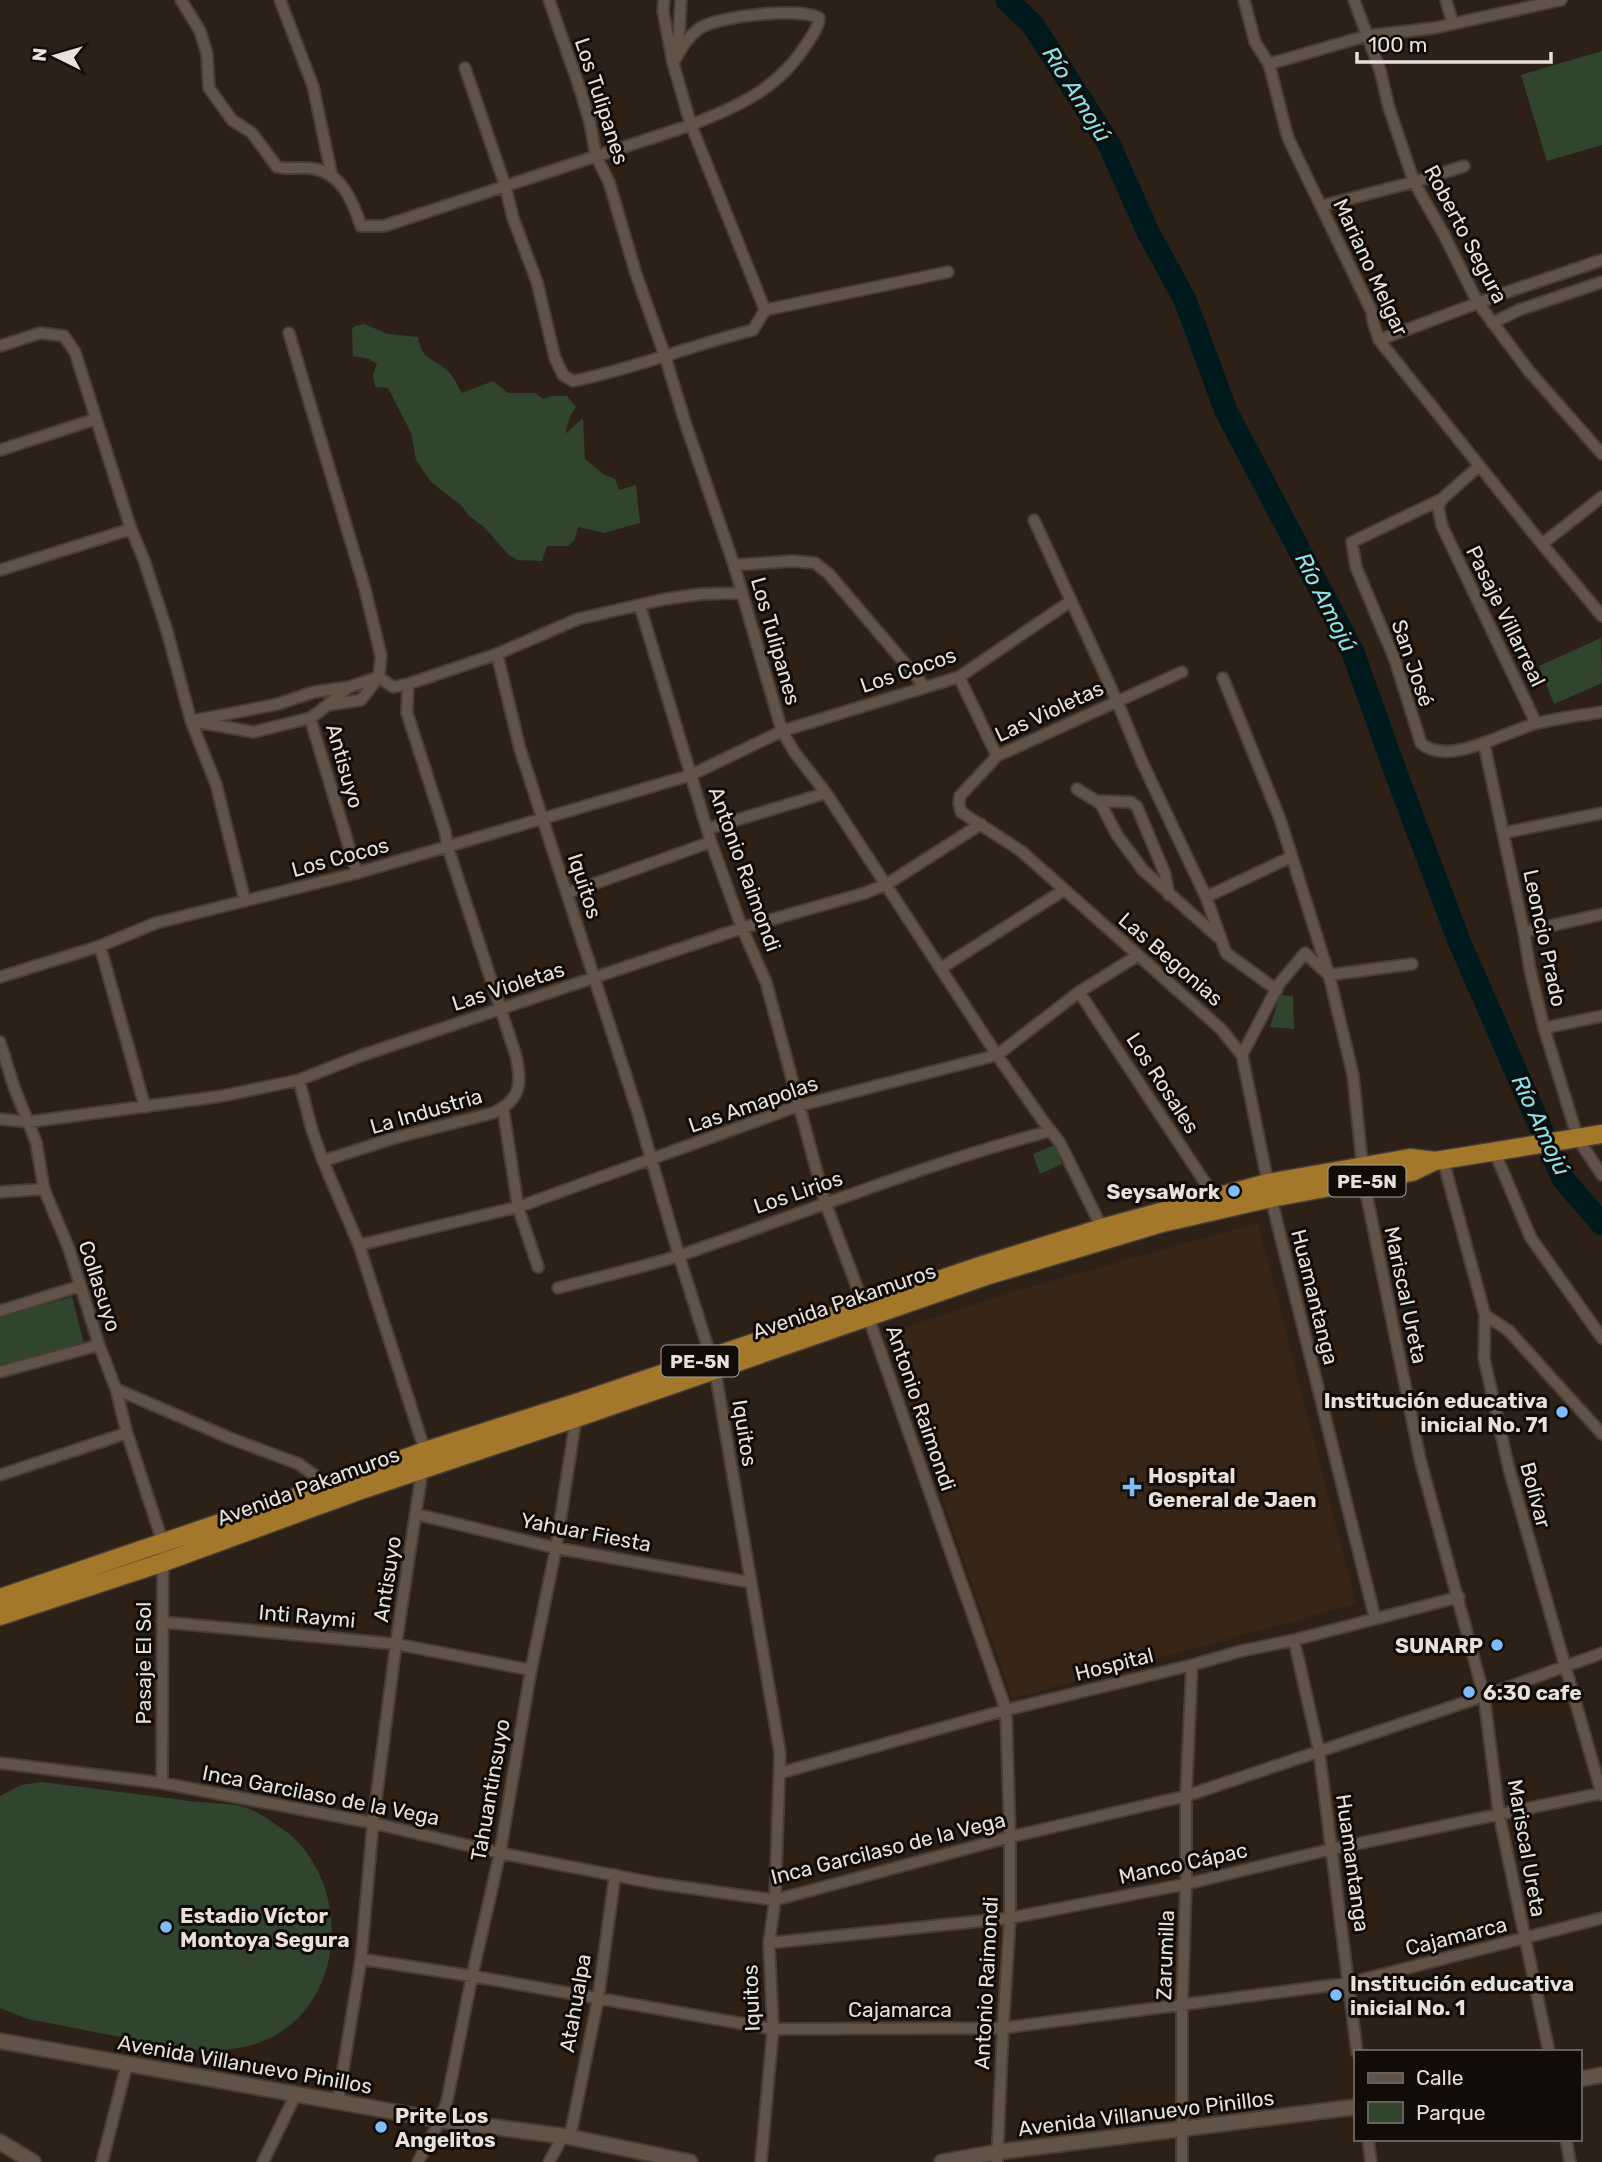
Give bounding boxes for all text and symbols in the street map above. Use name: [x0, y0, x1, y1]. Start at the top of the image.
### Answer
north arrow: [21, 21, 91, 91]
scale bar: [1357, 21, 1551, 65]
text: 100 m: [1368, 32, 1427, 57]
street label: Los Tulipanes: [570, 35, 634, 167]
water label: Río Amojú: [1037, 41, 1118, 147]
text: N: [28, 47, 52, 62]
street label: Roberto Segura: [1419, 161, 1513, 307]
street label: Mariano Melgar: [1328, 194, 1414, 340]
street label: Pasaje Villarreal: [1461, 541, 1551, 691]
water label: Río Amojú: [1289, 548, 1363, 657]
street label: Los Tulipanes: [746, 574, 806, 708]
street label: San José: [1386, 616, 1440, 710]
street label: Los Cocos: [857, 642, 959, 698]
street label: Las Violetas: [991, 675, 1107, 747]
street label: Antisuyo: [321, 721, 369, 811]
street label: Antonio Raimondi: [704, 783, 786, 955]
street label: Los Cocos: [289, 832, 391, 882]
street label: Iquitos: [563, 850, 607, 922]
street label: Leoncio Prado: [1518, 867, 1572, 1009]
street label: Las Begonias: [1114, 907, 1228, 1011]
street label: Las Violetas: [449, 956, 567, 1016]
street label: Los Rosales: [1121, 1028, 1205, 1138]
street label: Las Amapolas: [685, 1070, 821, 1138]
water label: Río Amojú: [1506, 1070, 1577, 1180]
street label: La Industria: [367, 1083, 485, 1139]
street label: Los Lirios: [750, 1165, 846, 1219]
road number: PE-5N: [1328, 1166, 1406, 1196]
place label: SeysaWork: [1107, 1179, 1221, 1204]
marker: SeysaWork: [1226, 1183, 1242, 1199]
street label: Mariscal Ureta: [1379, 1224, 1433, 1366]
street label: Huamantanga: [1286, 1227, 1344, 1367]
street label: Collasuyo: [74, 1237, 126, 1335]
street label: Avenida Pakamuros: [749, 1258, 939, 1344]
street label: Antonio Raimondi: [881, 1322, 961, 1494]
road number: PE-5N: [662, 1345, 738, 1376]
place label: Institución educativa inicial No. 71: [1324, 1388, 1548, 1437]
street label: Iquitos: [727, 1398, 763, 1468]
marker: Institución educativa inicial No. 71: [1554, 1404, 1570, 1420]
street label: Avenida Pakamuros: [213, 1441, 403, 1531]
street label: Bolívar: [1515, 1459, 1557, 1531]
place label: Hospital General de Jaen: [1148, 1463, 1316, 1512]
marker: Hospital General de Jaen: [1122, 1477, 1142, 1497]
street label: Yahuar Fiesta: [519, 1507, 653, 1557]
street label: Antisuyo: [368, 1534, 406, 1624]
street label: Inti Raymi: [257, 1599, 357, 1633]
street label: Pasaje El Sol: [131, 1602, 156, 1724]
place label: SUNARP: [1395, 1633, 1483, 1658]
marker: SUNARP: [1489, 1637, 1505, 1653]
street label: Hospital: [1072, 1642, 1156, 1686]
place label: 6:30 cafe: [1483, 1680, 1582, 1705]
marker: 6:30 cafe: [1461, 1684, 1477, 1700]
street label: Tahuantinsuyo: [465, 1717, 515, 1863]
street label: Inca Garcilaso de la Vega: [200, 1760, 442, 1830]
street label: Mariscal Ureta: [1503, 1777, 1551, 1919]
street label: Huamantanga: [1331, 1793, 1375, 1933]
street label: Inca Garcilaso de la Vega: [768, 1807, 1008, 1889]
street label: Manco Cápac: [1116, 1837, 1250, 1889]
street label: Antonio Raimondi: [969, 1896, 1003, 2070]
place label: Estadio Víctor Montoya Segura: [180, 1903, 350, 1952]
street label: Zarumilla: [1151, 1909, 1179, 2001]
street label: Cajamarca: [1403, 1911, 1509, 1961]
marker: Estadio Víctor Montoya Segura: [158, 1919, 174, 1935]
street label: Atahualpa: [554, 1952, 596, 2054]
street label: Iquitos: [737, 1964, 765, 2032]
place label: Institución educativa inicial No. 1: [1350, 1971, 1574, 2020]
marker: Institución educativa inicial No. 1: [1328, 1987, 1344, 2003]
street label: Cajamarca: [848, 1997, 952, 2022]
street label: Avenida Villanuevo Pinillos: [116, 2029, 374, 2099]
legend: [1354, 2050, 1581, 2141]
text: Calle: [1416, 2065, 1464, 2090]
street label: Avenida Villanuevo Pinillos: [1016, 2085, 1276, 2141]
text: Parque: [1416, 2100, 1486, 2125]
place label: Prite Los Angelitos: [395, 2103, 496, 2152]
marker: Prite Los Angelitos: [373, 2119, 389, 2135]

